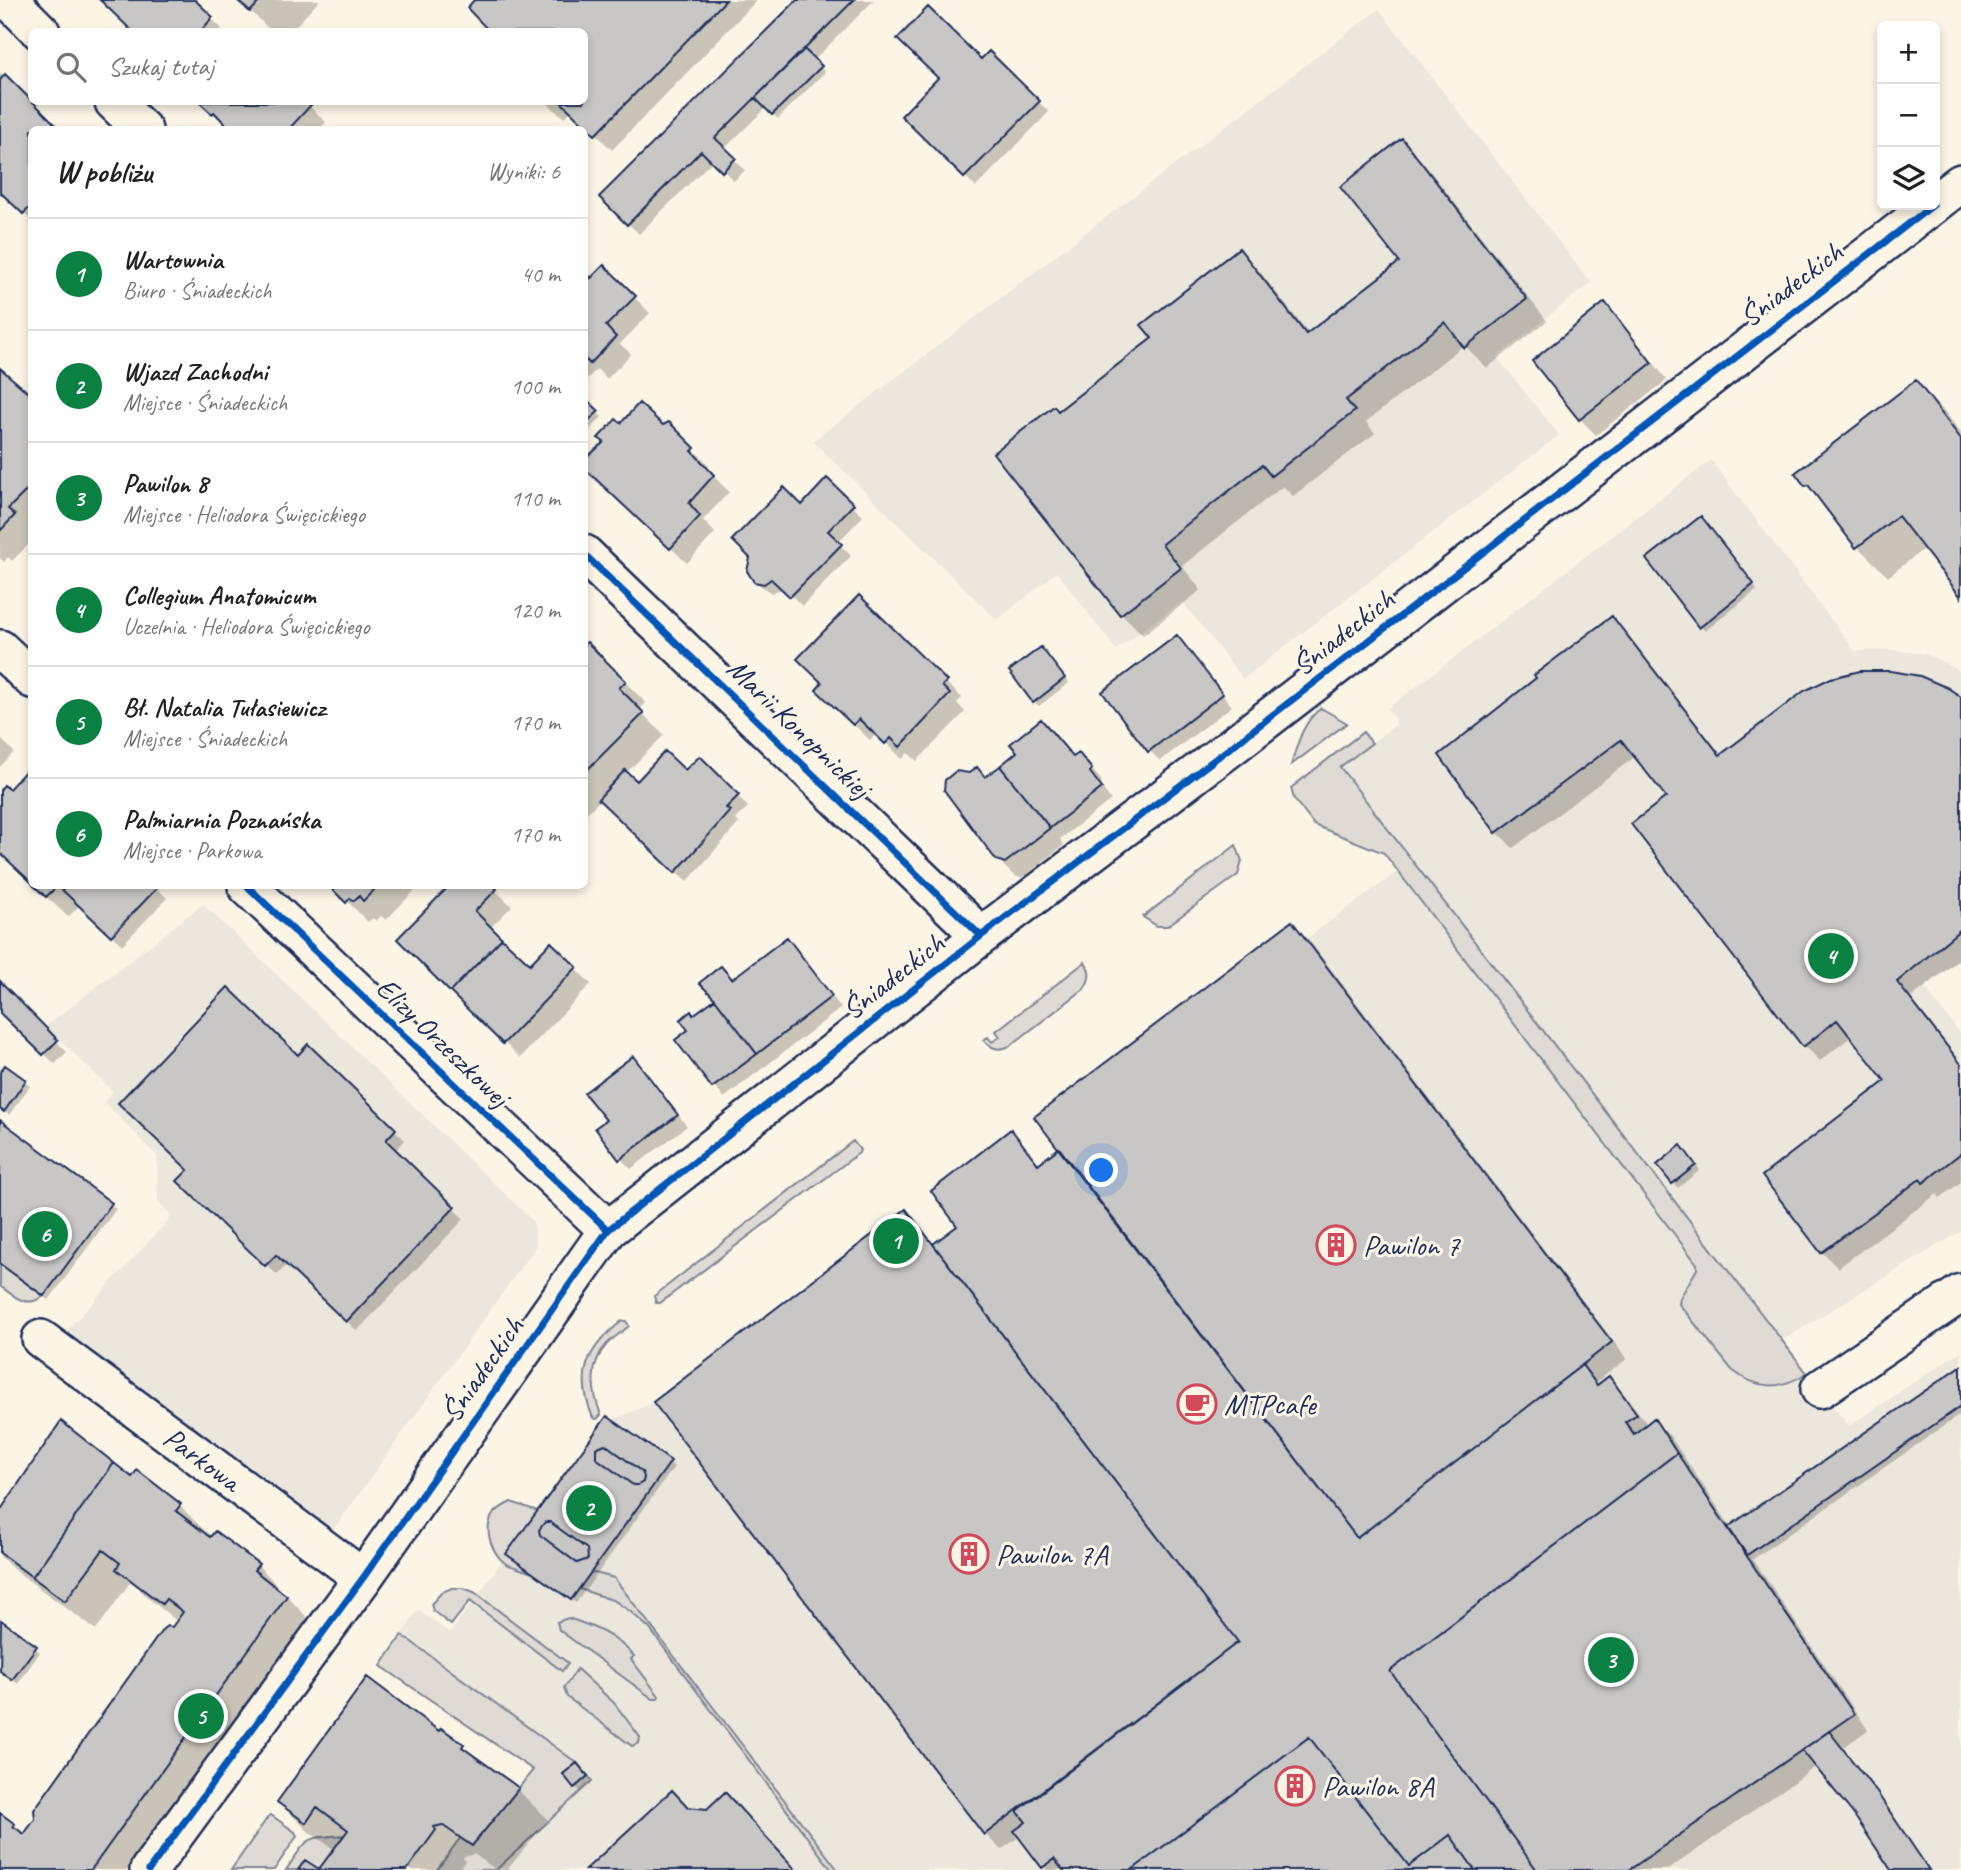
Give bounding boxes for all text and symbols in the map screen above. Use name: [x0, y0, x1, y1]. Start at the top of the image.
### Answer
map controls: [1877, 21, 1940, 210]
button: +: [1877, 21, 1940, 84]
search box: [28, 28, 588, 105]
icon: search: [52, 48, 90, 86]
text: Szukaj tutaj: [108, 50, 214, 83]
button: −: [1877, 84, 1940, 147]
button: layers: [1877, 147, 1940, 210]
text: W pobliżu: [56, 153, 152, 191]
text: Wyniki: 6: [487, 157, 560, 186]
street label: Śniadeckich: [1732, 233, 1850, 335]
text: Wartownia: [123, 243, 223, 276]
text: 1: [74, 260, 84, 289]
text: 40 m: [521, 260, 560, 289]
text: Biuro · Śniadeckich: [123, 276, 271, 305]
text: Wjazd Zachodni: [123, 355, 267, 388]
text: 2: [74, 372, 84, 401]
text: 100 m: [511, 372, 560, 401]
text: Miejsce · Śniadeckich: [123, 388, 287, 417]
text: Pawilon 8: [123, 467, 208, 500]
text: 3: [74, 484, 84, 513]
text: 110 m: [511, 484, 560, 513]
text: Miejsce · Heliodora Święcickiego: [123, 500, 365, 529]
text: Collegium Anatomicum: [123, 579, 316, 612]
street label: Śniadeckich: [1284, 580, 1402, 684]
text: 4: [74, 596, 84, 625]
text: 120 m: [511, 596, 560, 625]
text: Uczelnia · Heliodora Święcickiego: [123, 612, 370, 641]
street label: Marii Konopnickiej: [719, 650, 881, 808]
text: Bł. Natalia Tułasiewicz: [123, 691, 325, 724]
text: 5: [74, 708, 84, 737]
text: 170 m: [511, 708, 560, 737]
text: Miejsce · Śniadeckich: [123, 724, 287, 753]
text: Palmiarnia Poznańska: [123, 803, 320, 836]
text: 6: [74, 820, 84, 849]
text: 170 m: [511, 820, 560, 849]
text: Miejsce · Parkowa: [123, 836, 262, 865]
street label: Śniadeckich: [834, 924, 952, 1028]
pin: 4: [1808, 930, 1854, 982]
street label: Elizy Orzeszkowej: [368, 969, 520, 1117]
your location: [1084, 1153, 1118, 1187]
pin: 6: [22, 1208, 68, 1260]
pin: 1: [873, 1215, 919, 1267]
building icon: Pawilon 7: [1315, 1224, 1357, 1266]
place label: Pawilon 7: [1363, 1226, 1461, 1264]
street label: Śniadeckich: [432, 1309, 532, 1429]
cafe icon: MTPcafe: [1176, 1383, 1218, 1425]
place label: MTPcafe: [1224, 1385, 1318, 1423]
street label: Parkowa: [156, 1418, 250, 1501]
pin: 2: [566, 1482, 612, 1534]
building icon: Pawilon 7A: [948, 1533, 990, 1575]
place label: Pawilon 7A: [996, 1535, 1110, 1573]
pin: 3: [1588, 1634, 1634, 1686]
pin: 5: [178, 1690, 224, 1742]
building icon: Pawilon 8A: [1274, 1765, 1316, 1807]
place label: Pawilon 8A: [1322, 1767, 1436, 1805]

